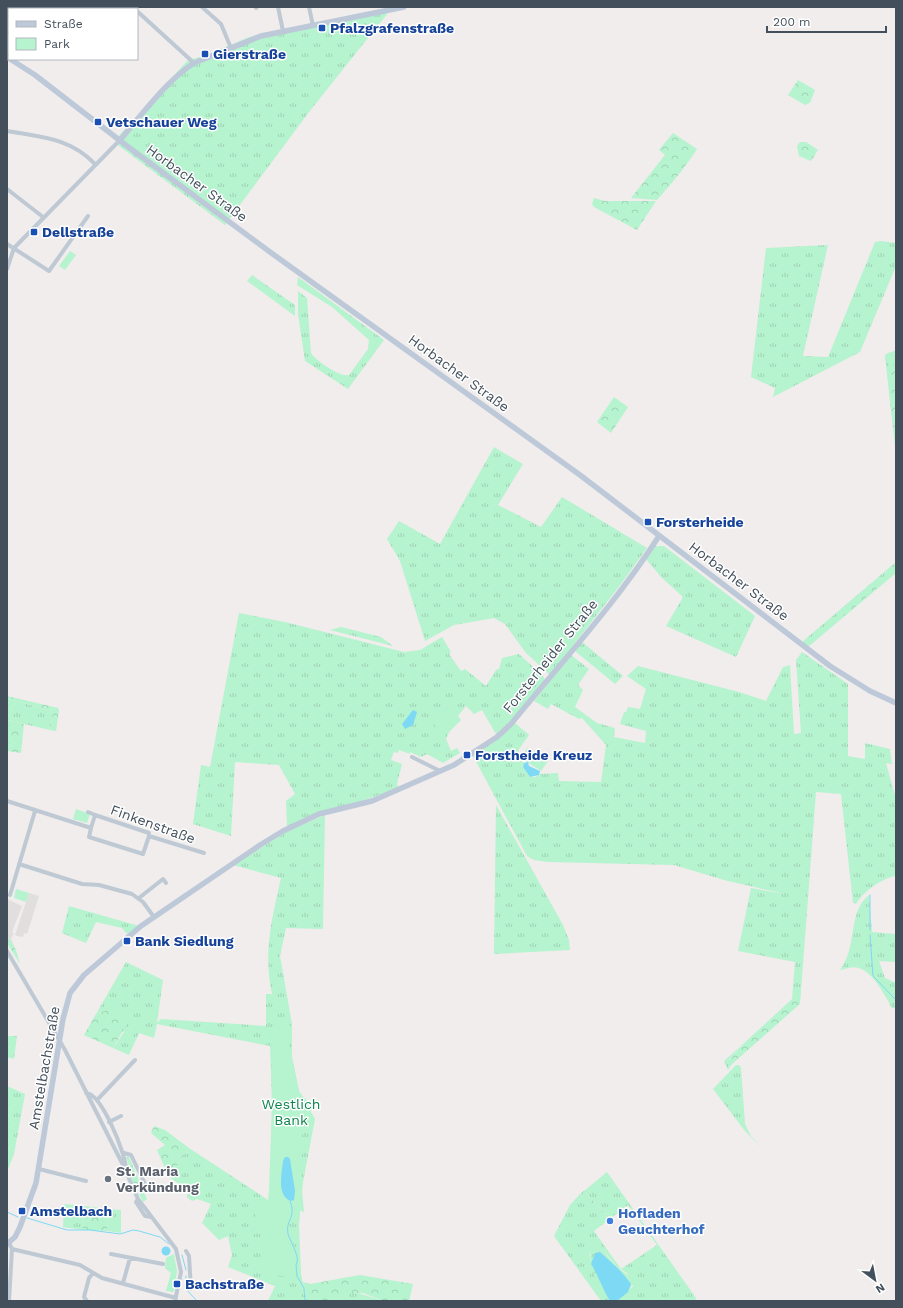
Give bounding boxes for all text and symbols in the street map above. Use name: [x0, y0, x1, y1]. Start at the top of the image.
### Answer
legend: [8, 8, 138, 60]
scale bar: [767, 8, 886, 34]
text: 200 m: [773, 15, 810, 29]
text: Straße: [44, 17, 83, 31]
place label: Pfalzgrafenstraße: [330, 20, 454, 36]
marker: Pfalzgrafenstraße: [317, 23, 327, 33]
text: Park: [44, 37, 70, 51]
place label: Gierstraße: [213, 46, 286, 62]
marker: Gierstraße: [200, 49, 210, 59]
place label: Vetschauer Weg: [106, 114, 217, 130]
marker: Vetschauer Weg: [93, 117, 103, 127]
street label: Horbacher Straße: [143, 141, 251, 225]
place label: Dellstraße: [42, 224, 114, 240]
marker: Dellstraße: [29, 227, 39, 237]
street label: Horbacher Straße: [405, 331, 513, 415]
place label: Forsterheide: [656, 514, 744, 530]
marker: Forsterheide: [643, 517, 653, 527]
street label: Horbacher Straße: [686, 538, 792, 624]
street label: Forsterheider Straße: [499, 596, 601, 716]
place label: Forstheide Kreuz: [475, 747, 592, 763]
marker: Forstheide Kreuz: [462, 750, 472, 760]
street label: Finkenstraße: [109, 801, 197, 847]
place label: Bank Siedlung: [135, 933, 234, 949]
marker: Bank Siedlung: [122, 936, 132, 946]
street label: Amstelbachstraße: [25, 1005, 63, 1131]
park label: Westlich Bank: [262, 1096, 320, 1128]
place label: St. Maria Verkündung: [116, 1163, 199, 1195]
marker: St. Maria Verkündung: [103, 1174, 113, 1184]
place label: Amstelbach: [30, 1203, 112, 1219]
place label: Hofladen Geuchterhof: [618, 1205, 705, 1237]
marker: Amstelbach: [17, 1206, 27, 1216]
marker: Hofladen Geuchterhof: [605, 1216, 615, 1226]
north arrow: [855, 1260, 895, 1300]
place label: Bachstraße: [185, 1276, 264, 1292]
marker: Bachstraße: [172, 1279, 182, 1289]
text: N: [873, 1280, 887, 1296]

